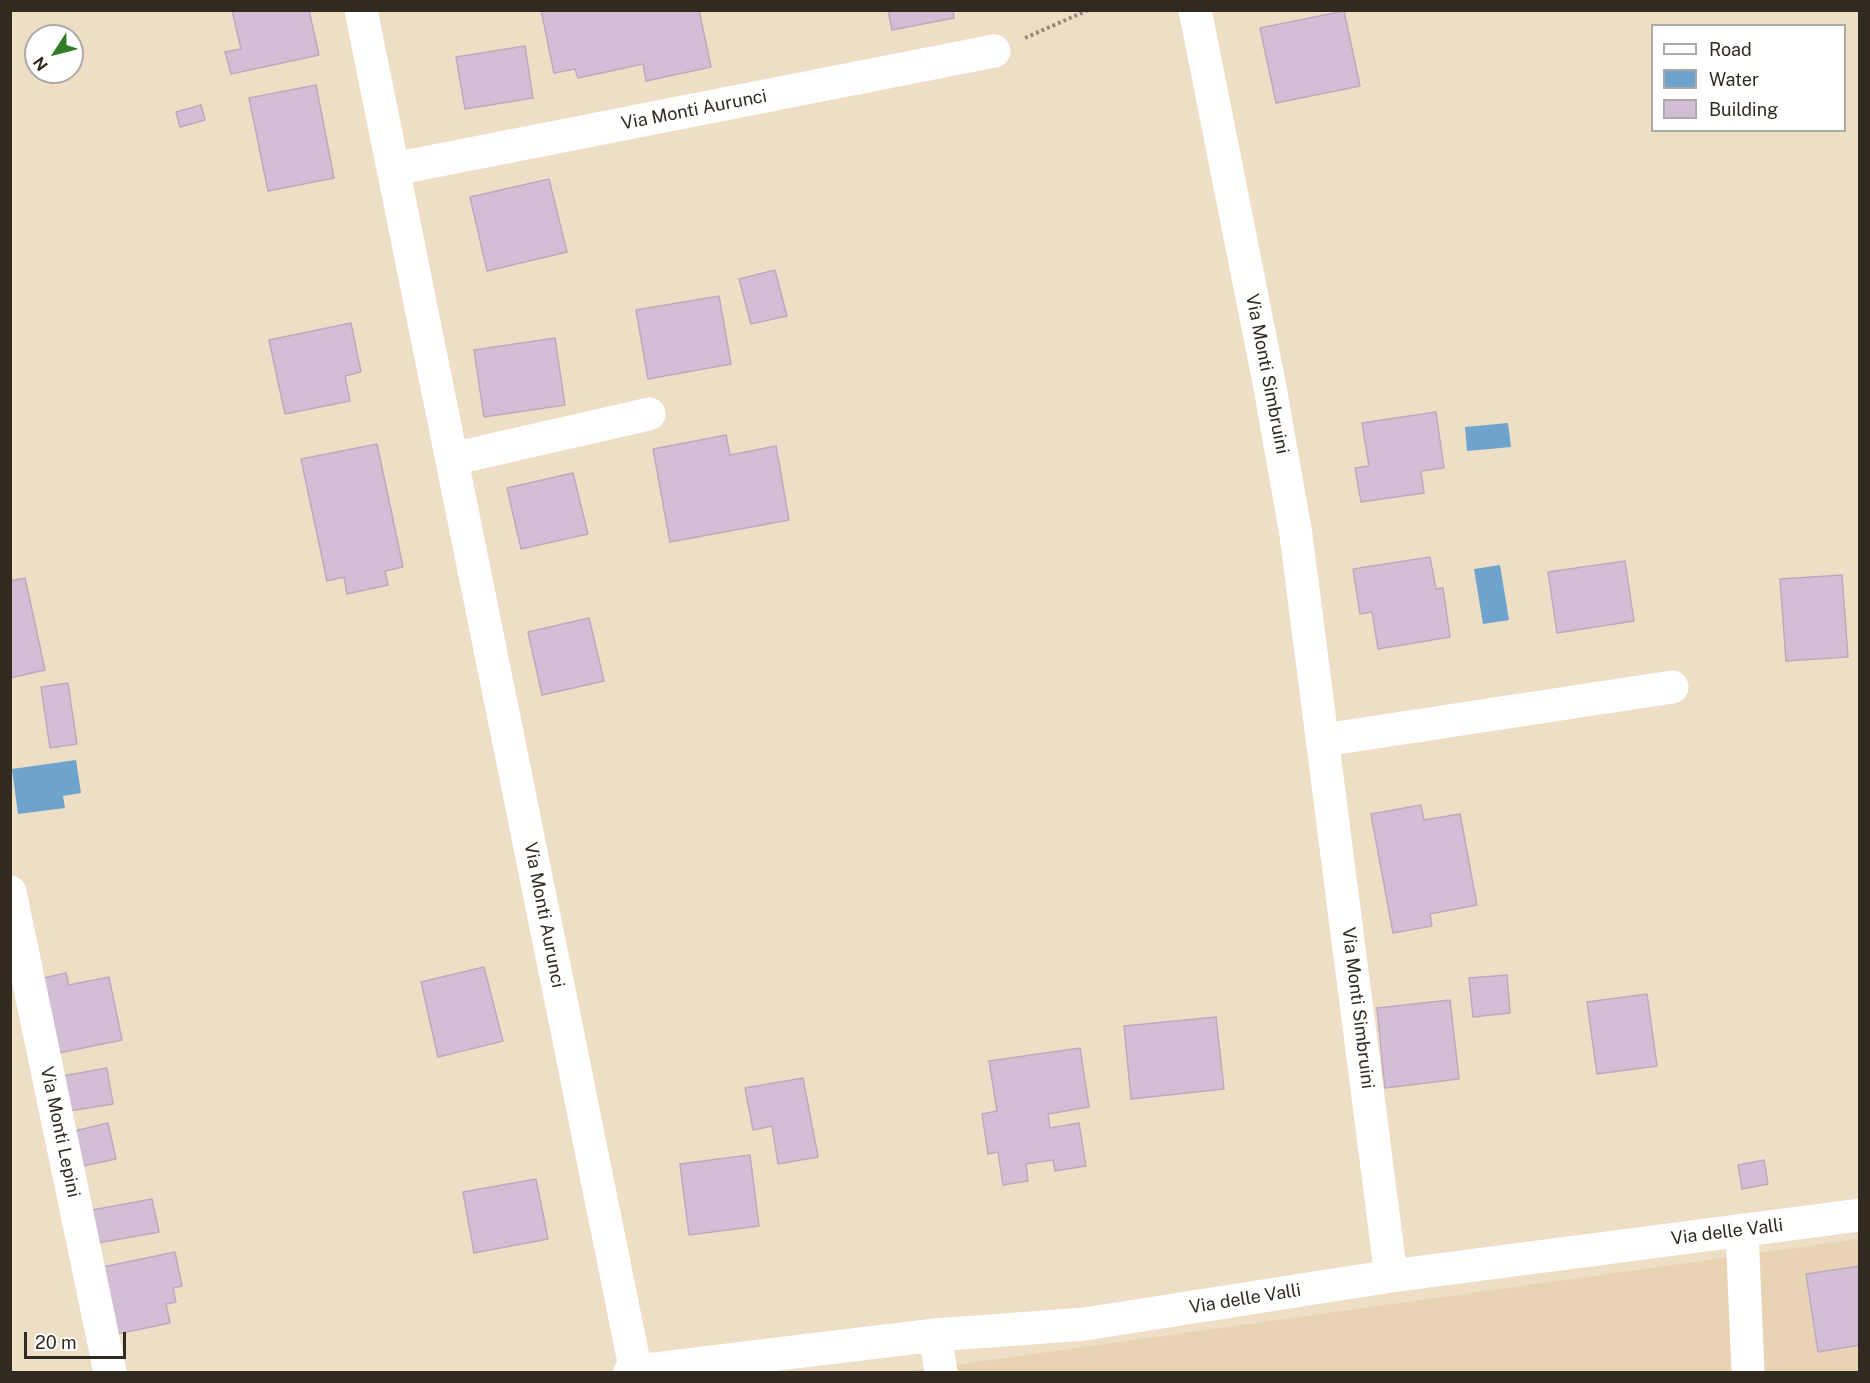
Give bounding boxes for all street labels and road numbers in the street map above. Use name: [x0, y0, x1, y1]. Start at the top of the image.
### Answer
street label: Via Monti Aurunci: [619, 85, 769, 135]
street label: Via Monti Simbruini: [1241, 292, 1293, 456]
street label: Via Monti Aurunci: [519, 840, 569, 990]
street label: Via Monti Simbruini: [1337, 926, 1379, 1090]
street label: Via Monti Lepini: [36, 1065, 84, 1199]
street label: Via delle Valli: [1670, 1214, 1784, 1250]
street label: Via delle Valli: [1188, 1280, 1302, 1318]

